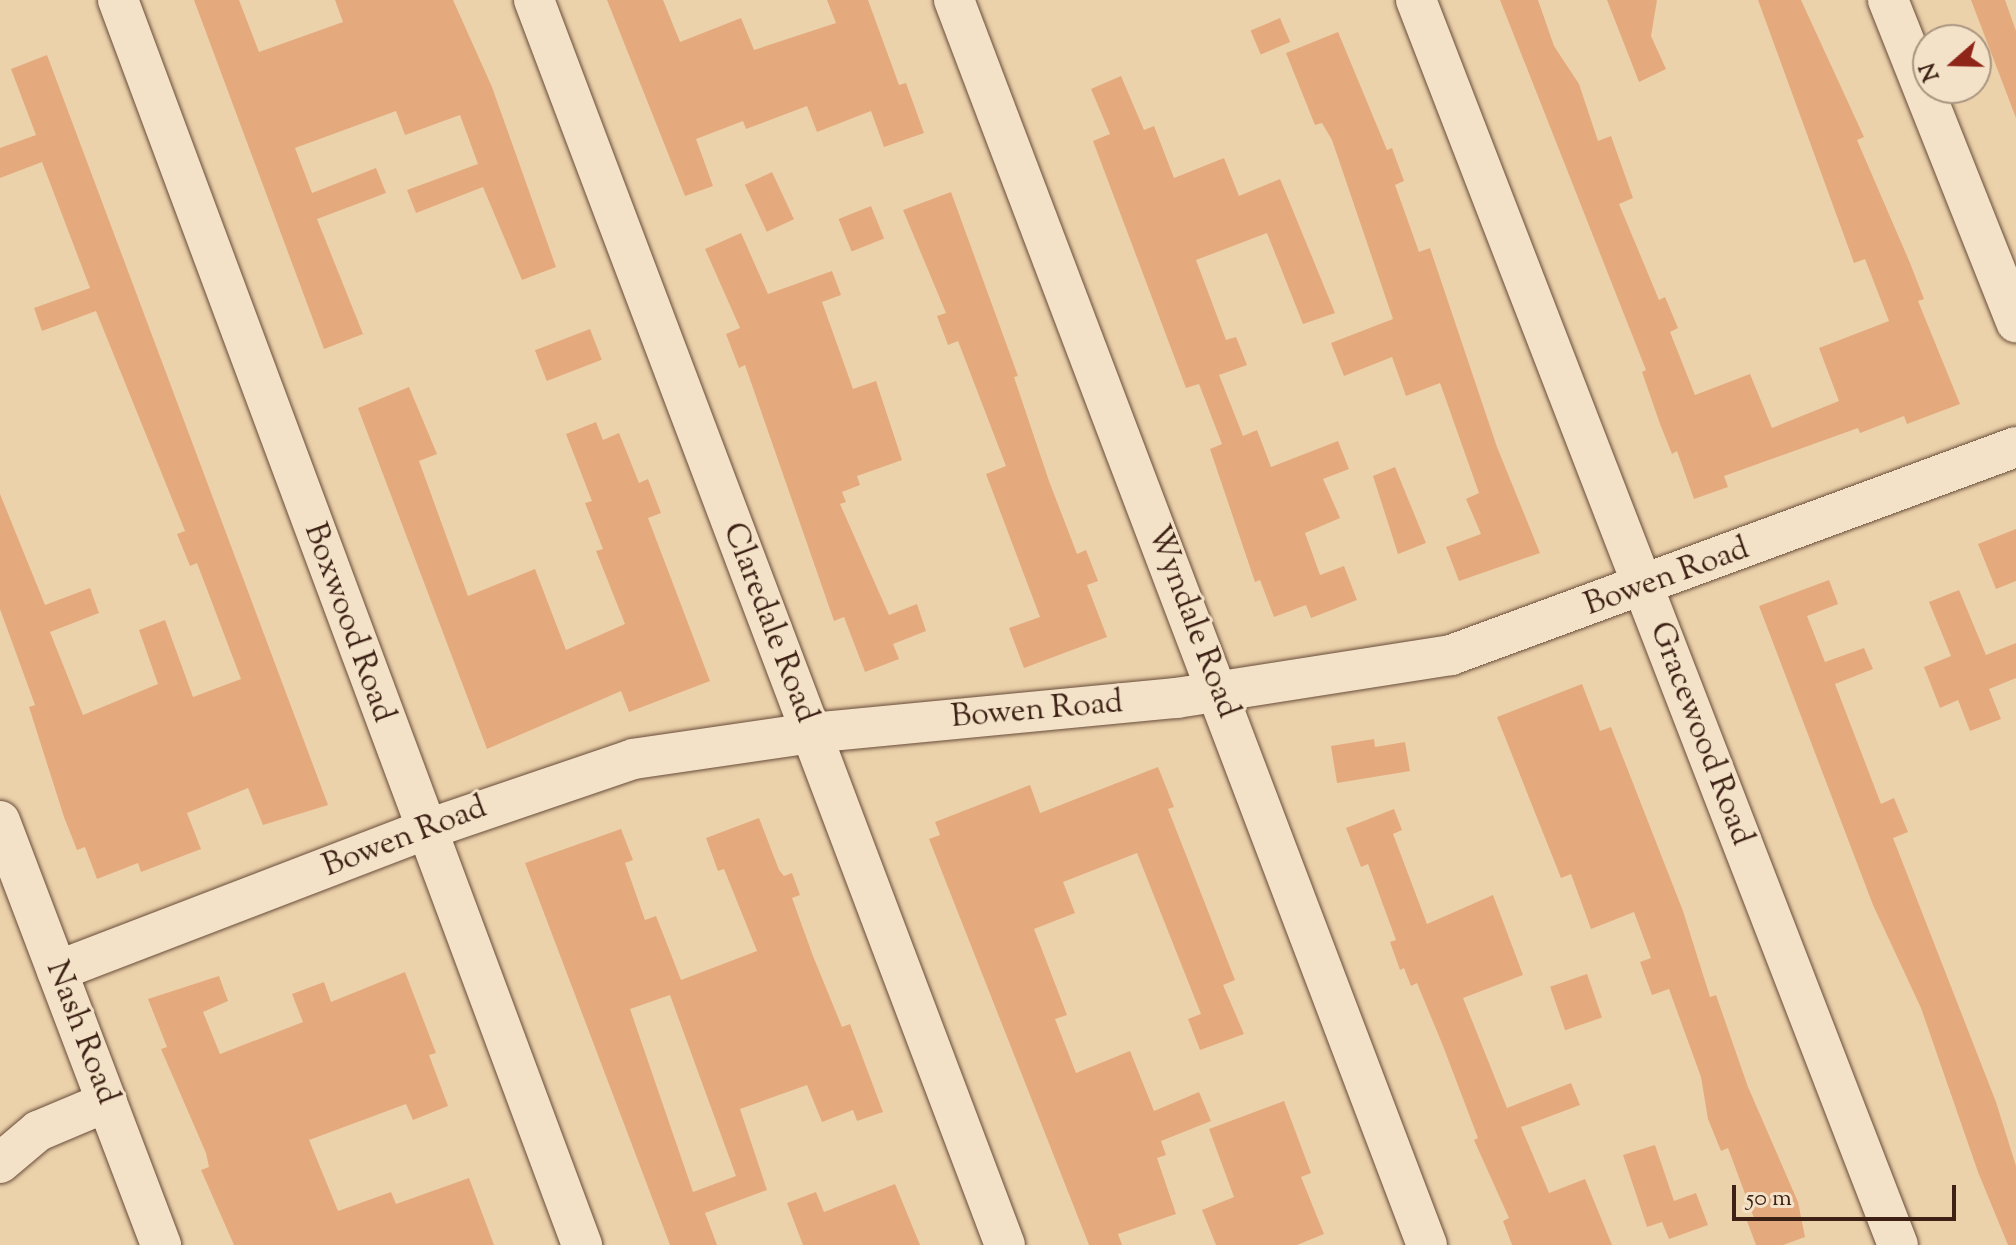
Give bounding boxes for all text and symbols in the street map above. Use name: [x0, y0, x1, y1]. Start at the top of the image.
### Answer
north arrow: [1912, 24, 1992, 104]
text: N: [1913, 58, 1949, 85]
street label: Boxwood Road: [294, 518, 402, 728]
street label: Claredale Road: [713, 518, 825, 728]
street label: Wyndale Road: [1138, 520, 1246, 724]
street label: Bowen Road: [1579, 530, 1755, 626]
street label: Gracewood Road: [1640, 617, 1760, 851]
street label: Bowen Road: [949, 684, 1125, 738]
street label: Bowen Road: [318, 789, 492, 887]
street label: Nash Road: [36, 956, 126, 1110]
scale bar: [1736, 1169, 1960, 1219]
text: 50 m: [1746, 1182, 1792, 1216]

